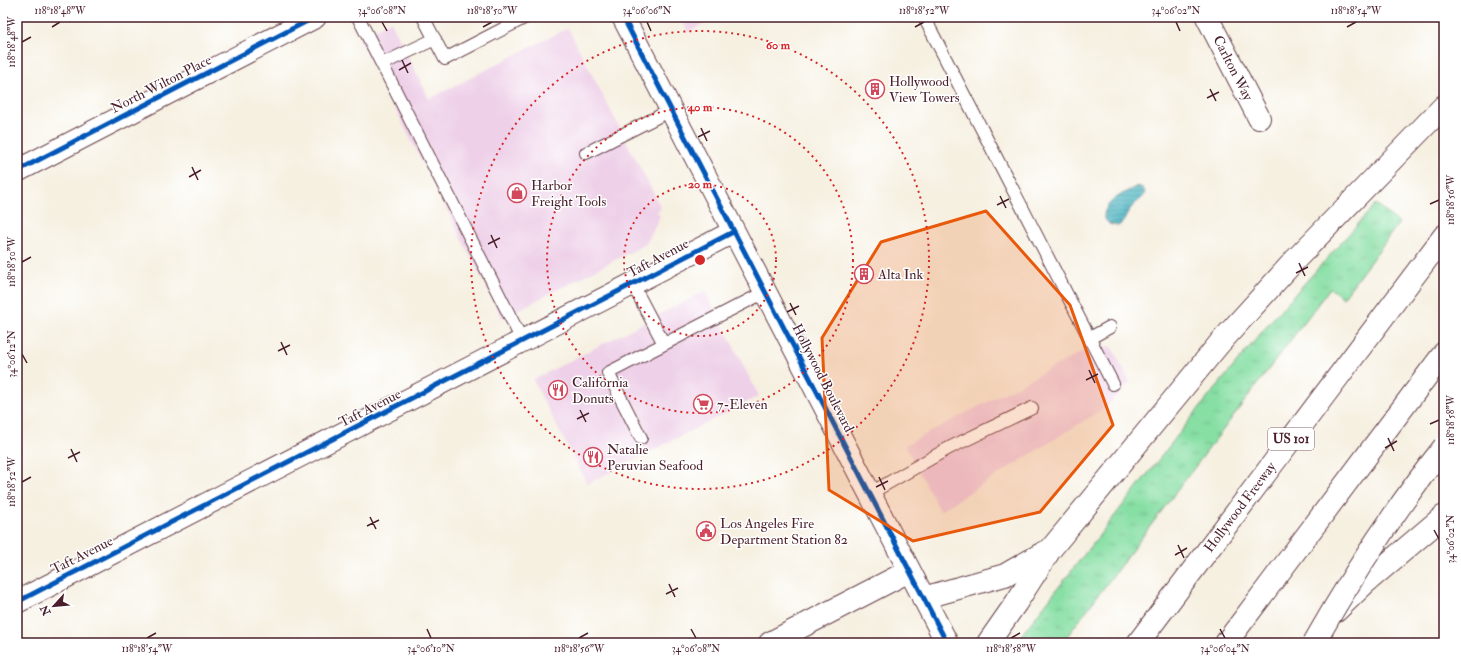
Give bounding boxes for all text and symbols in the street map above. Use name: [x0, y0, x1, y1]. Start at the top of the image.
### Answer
text: 118°18'48"W: [35, 5, 86, 17]
text: 34°06'08"N: [358, 5, 406, 17]
text: 118°18'50"W: [467, 5, 518, 17]
text: 34°06'06"N: [623, 5, 672, 17]
text: 118°18'52"W: [899, 5, 950, 17]
text: 34°06'02"N: [1152, 5, 1201, 17]
text: 118°18'54"W: [1331, 5, 1382, 17]
text: 118°18'48"W: [6, 16, 18, 67]
street label: Carlton Way: [1208, 33, 1257, 105]
text: 60 m: [766, 38, 791, 53]
street label: North Wilton Place: [108, 51, 214, 117]
place label: Hollywood View Towers: [889, 73, 960, 106]
building icon: Hollywood View Towers: [864, 78, 886, 100]
text: 40 m: [687, 100, 713, 115]
text: 118°18'56"W: [1445, 174, 1457, 225]
place label: Harbor Freight Tools: [531, 177, 606, 210]
text: 20 m: [688, 177, 713, 192]
shop icon: Harbor Freight Tools: [506, 182, 528, 204]
street label: Taft Avenue: [624, 235, 692, 281]
text: 118°18'50"W: [6, 236, 18, 287]
centre of rings: [693, 253, 707, 267]
building icon: Alta Ink: [853, 263, 875, 285]
place label: Alta Ink: [877, 266, 924, 283]
street label: Hollywood Boulevard: [787, 321, 858, 436]
text: 34°06'12"N: [6, 330, 18, 378]
place label: California Donuts: [572, 374, 629, 407]
restaurant icon: California Donuts: [547, 379, 569, 401]
street label: Taft Avenue: [336, 385, 404, 431]
supermarket icon: 7-Eleven: [692, 393, 714, 415]
text: 118°18'58"W: [1445, 394, 1457, 445]
place label: 7-Eleven: [717, 396, 768, 413]
road number: US 101: [1268, 428, 1314, 450]
place label: Natalie Peruvian Seafood: [607, 441, 703, 474]
restaurant icon: Natalie Peruvian Seafood: [582, 446, 604, 468]
text: 118°18'52"W: [6, 456, 18, 507]
street label: Hollywood Freeway: [1200, 458, 1281, 556]
text: 34°06'02"N: [1445, 514, 1457, 563]
place label: Los Angeles Fire Department Station 82: [720, 515, 848, 549]
public building icon: Los Angeles Fire Department Station 82: [695, 520, 717, 542]
street label: Taft Avenue: [48, 532, 116, 578]
north arrow: [34, 586, 74, 626]
text: N: [37, 602, 54, 619]
text: 118°18'54"W: [122, 643, 173, 655]
text: 34°06'10"N: [407, 643, 455, 655]
text: 118°18'56"W: [554, 643, 605, 655]
text: 34°06'08"N: [672, 643, 720, 655]
text: 118°18'58"W: [986, 643, 1037, 655]
text: 34°06'04"N: [1200, 643, 1250, 655]

